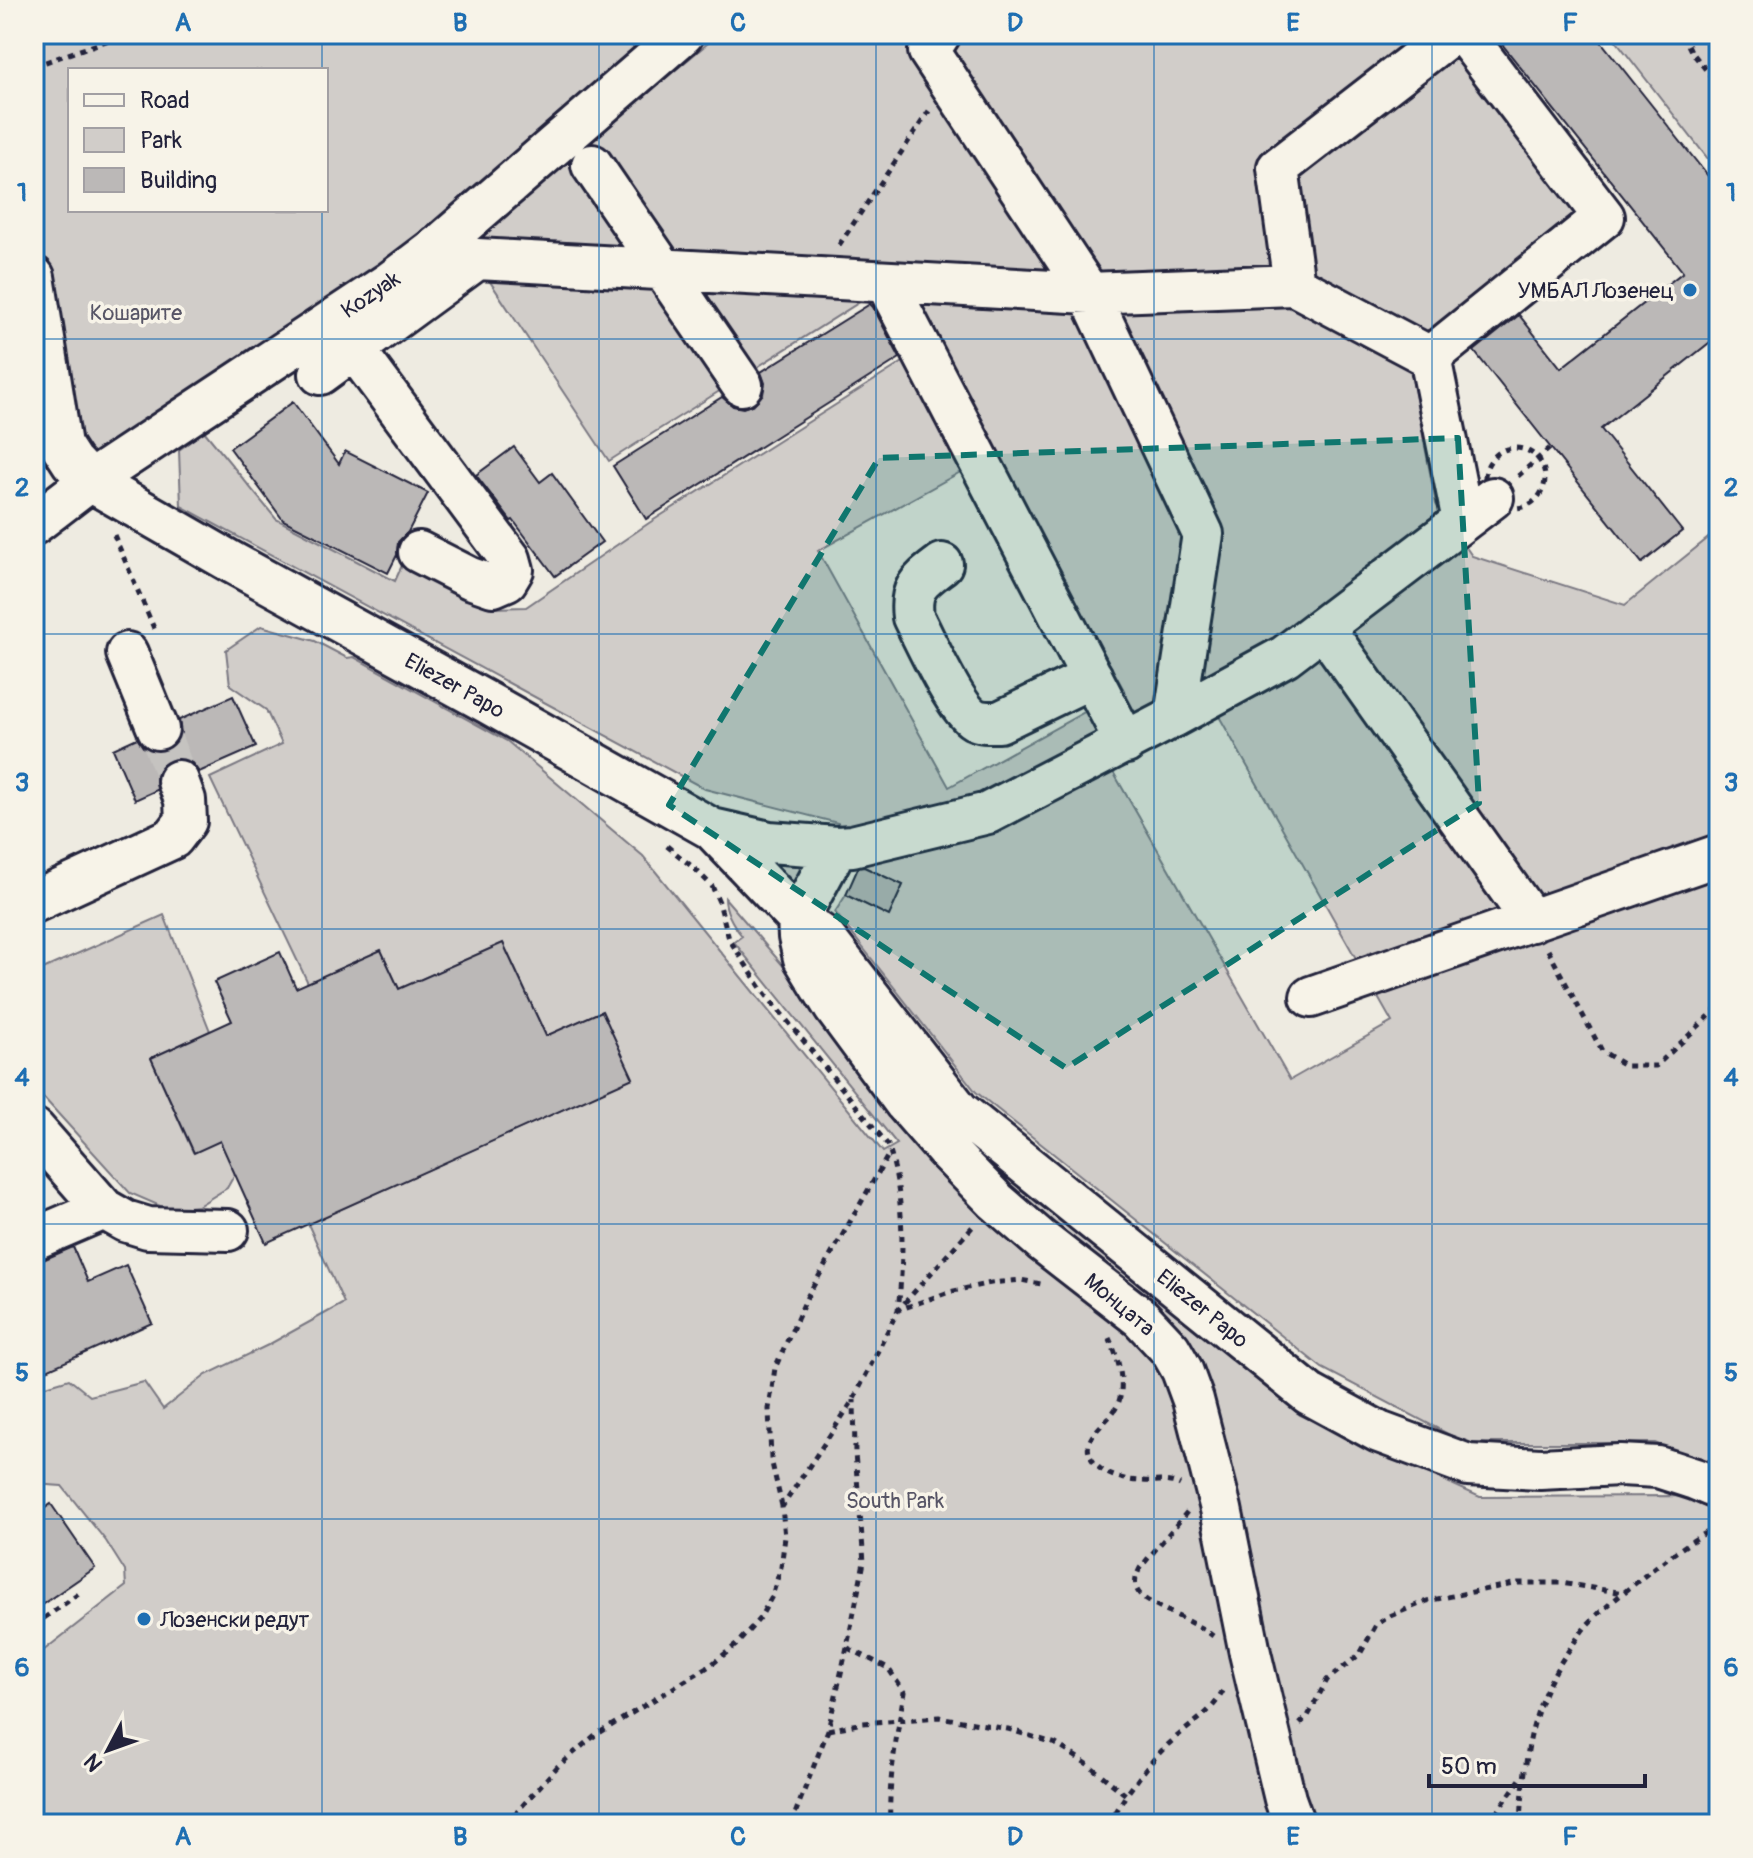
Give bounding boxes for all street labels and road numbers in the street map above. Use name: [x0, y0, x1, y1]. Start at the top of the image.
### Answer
street label: Kozyak: [336, 265, 405, 325]
street label: Eliezer Papo: [400, 647, 510, 725]
street label: Eliezer Papo: [1151, 1263, 1254, 1354]
street label: Монцата: [1078, 1267, 1161, 1342]

